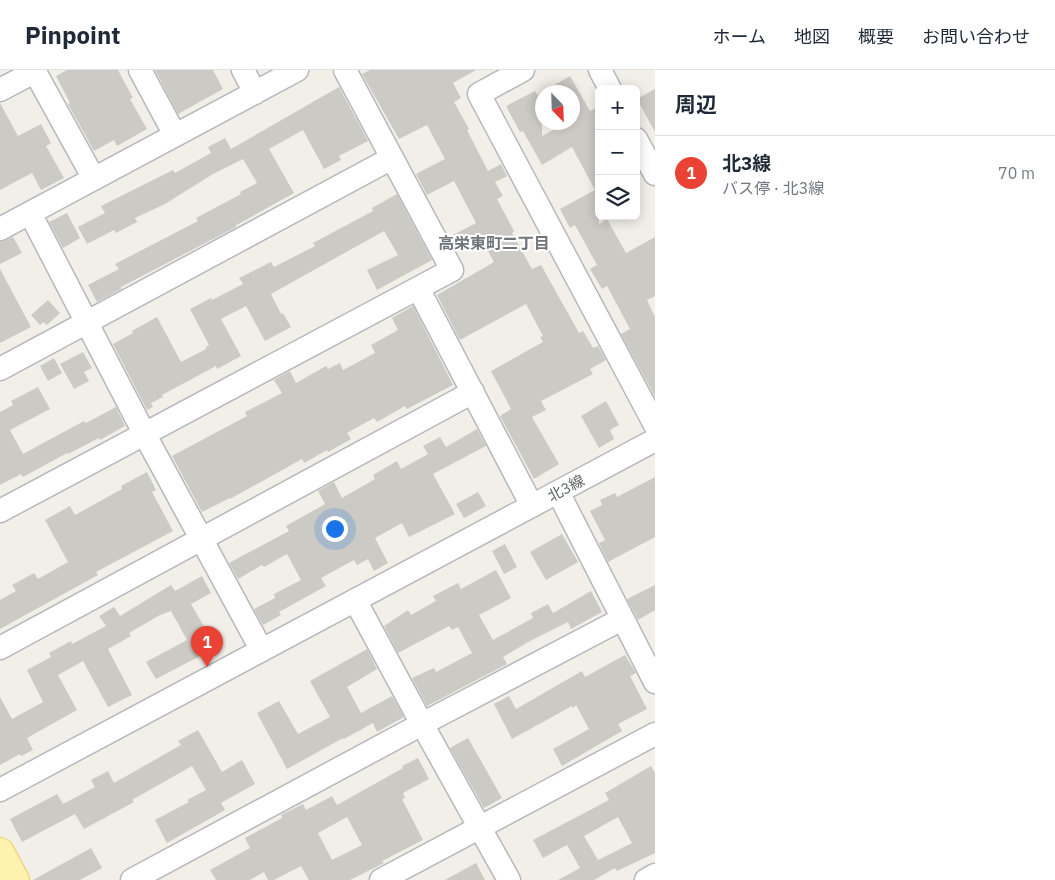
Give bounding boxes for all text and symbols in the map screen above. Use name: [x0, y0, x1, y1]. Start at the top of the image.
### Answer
text: Pinpoint: [25, 19, 120, 51]
text: ホーム: [713, 25, 766, 48]
text: 地図: [794, 25, 830, 48]
text: 概要: [858, 25, 894, 48]
text: お問い合わせ: [922, 25, 1030, 48]
north arrow: [535, 85, 580, 130]
map controls: [595, 85, 640, 220]
button: +: [595, 85, 640, 130]
text: 周辺: [675, 90, 717, 118]
button: −: [595, 130, 640, 175]
text: 北3線: [722, 151, 771, 175]
text: 1: [686, 163, 696, 183]
text: 70 m: [998, 163, 1035, 183]
button: layers: [595, 175, 640, 220]
text: バス停 · 北3線: [722, 178, 824, 198]
district label: 高栄東町二丁目: [438, 233, 550, 253]
street label: 北3線: [544, 470, 588, 506]
your location: [322, 516, 348, 542]
pin: 1: [191, 626, 223, 667]

